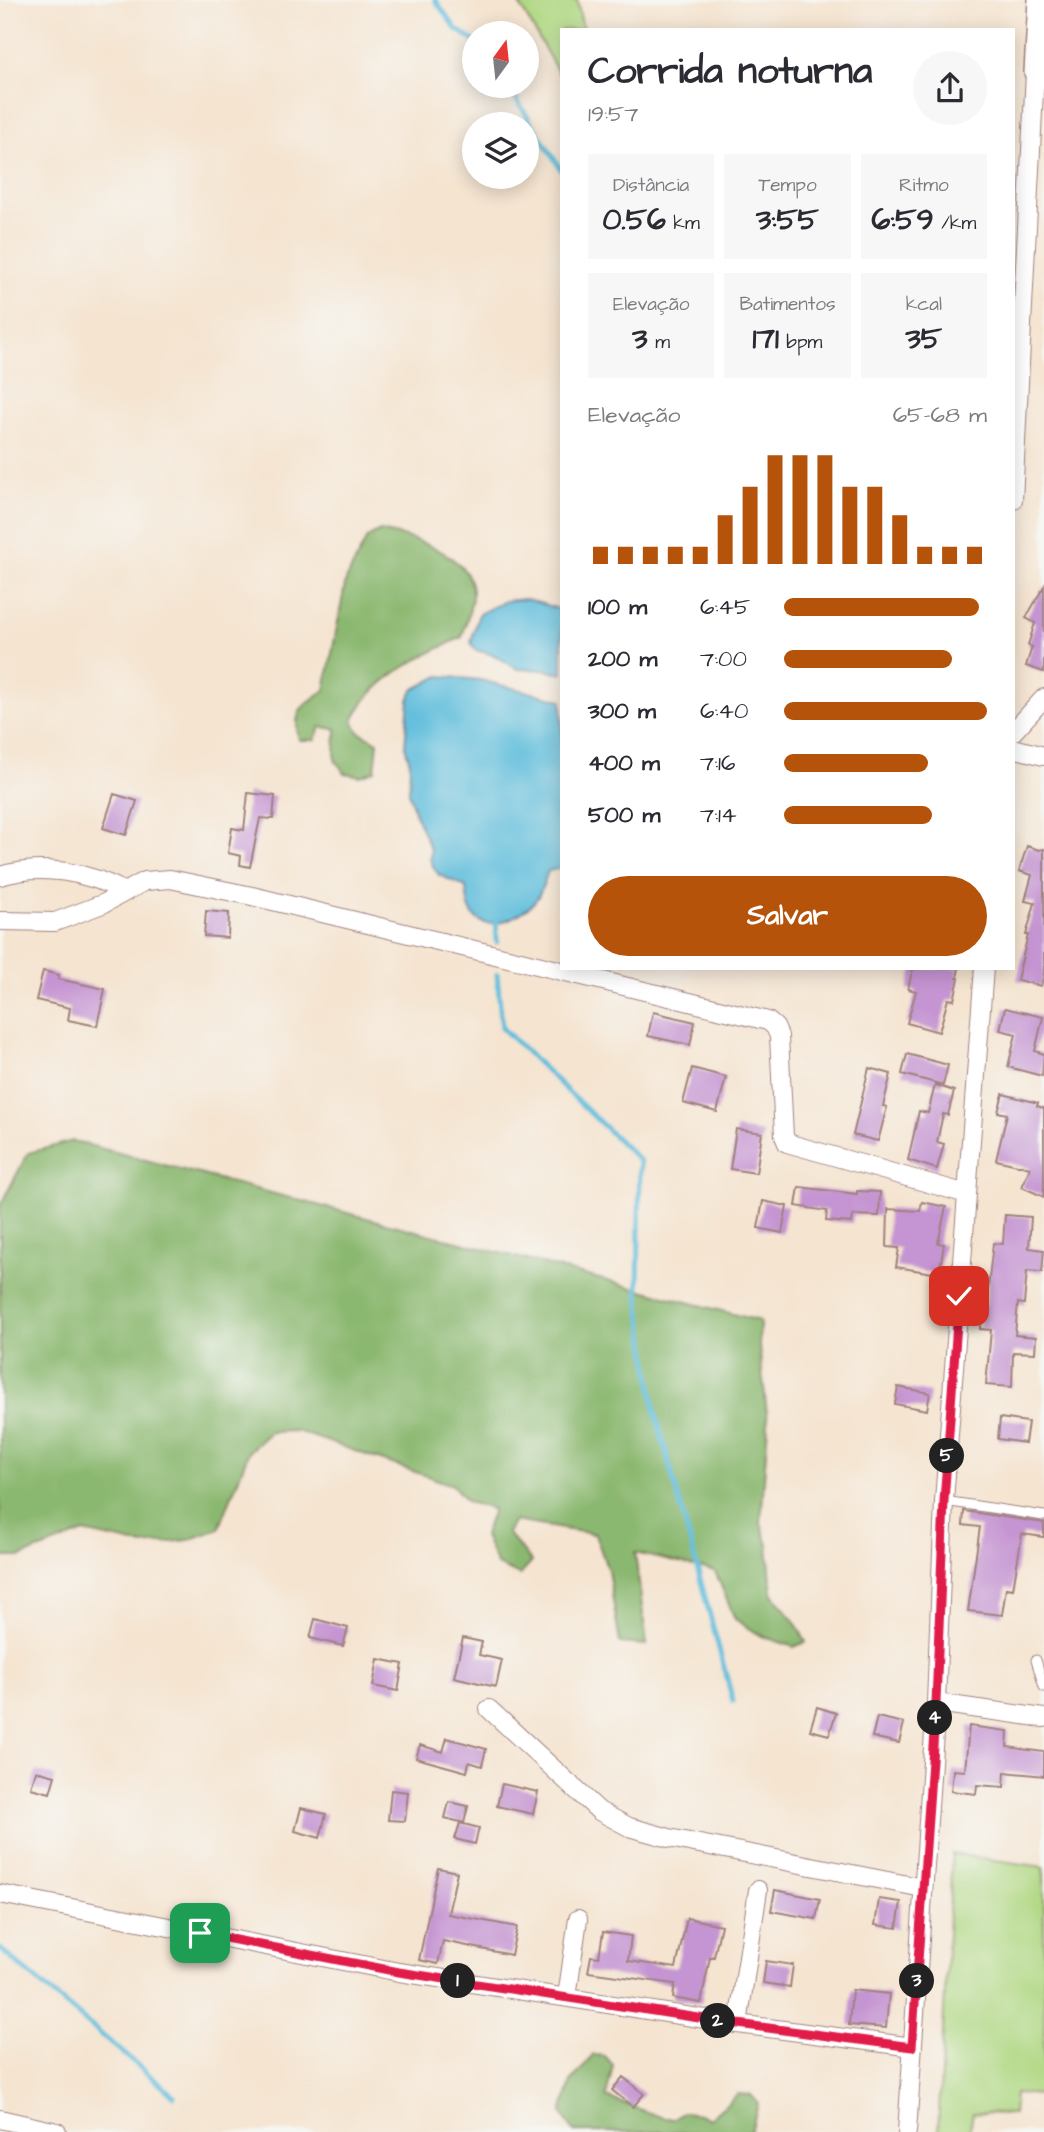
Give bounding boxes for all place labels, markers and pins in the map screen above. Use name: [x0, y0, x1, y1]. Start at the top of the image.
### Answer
pin: [929, 1266, 989, 1326]
pin: 5: [930, 1438, 964, 1474]
pin: 4: [918, 1700, 953, 1736]
pin: [170, 1903, 230, 1963]
pin: 1: [440, 1964, 476, 1998]
pin: 3: [900, 1964, 934, 1998]
pin: 2: [700, 2004, 736, 2038]

